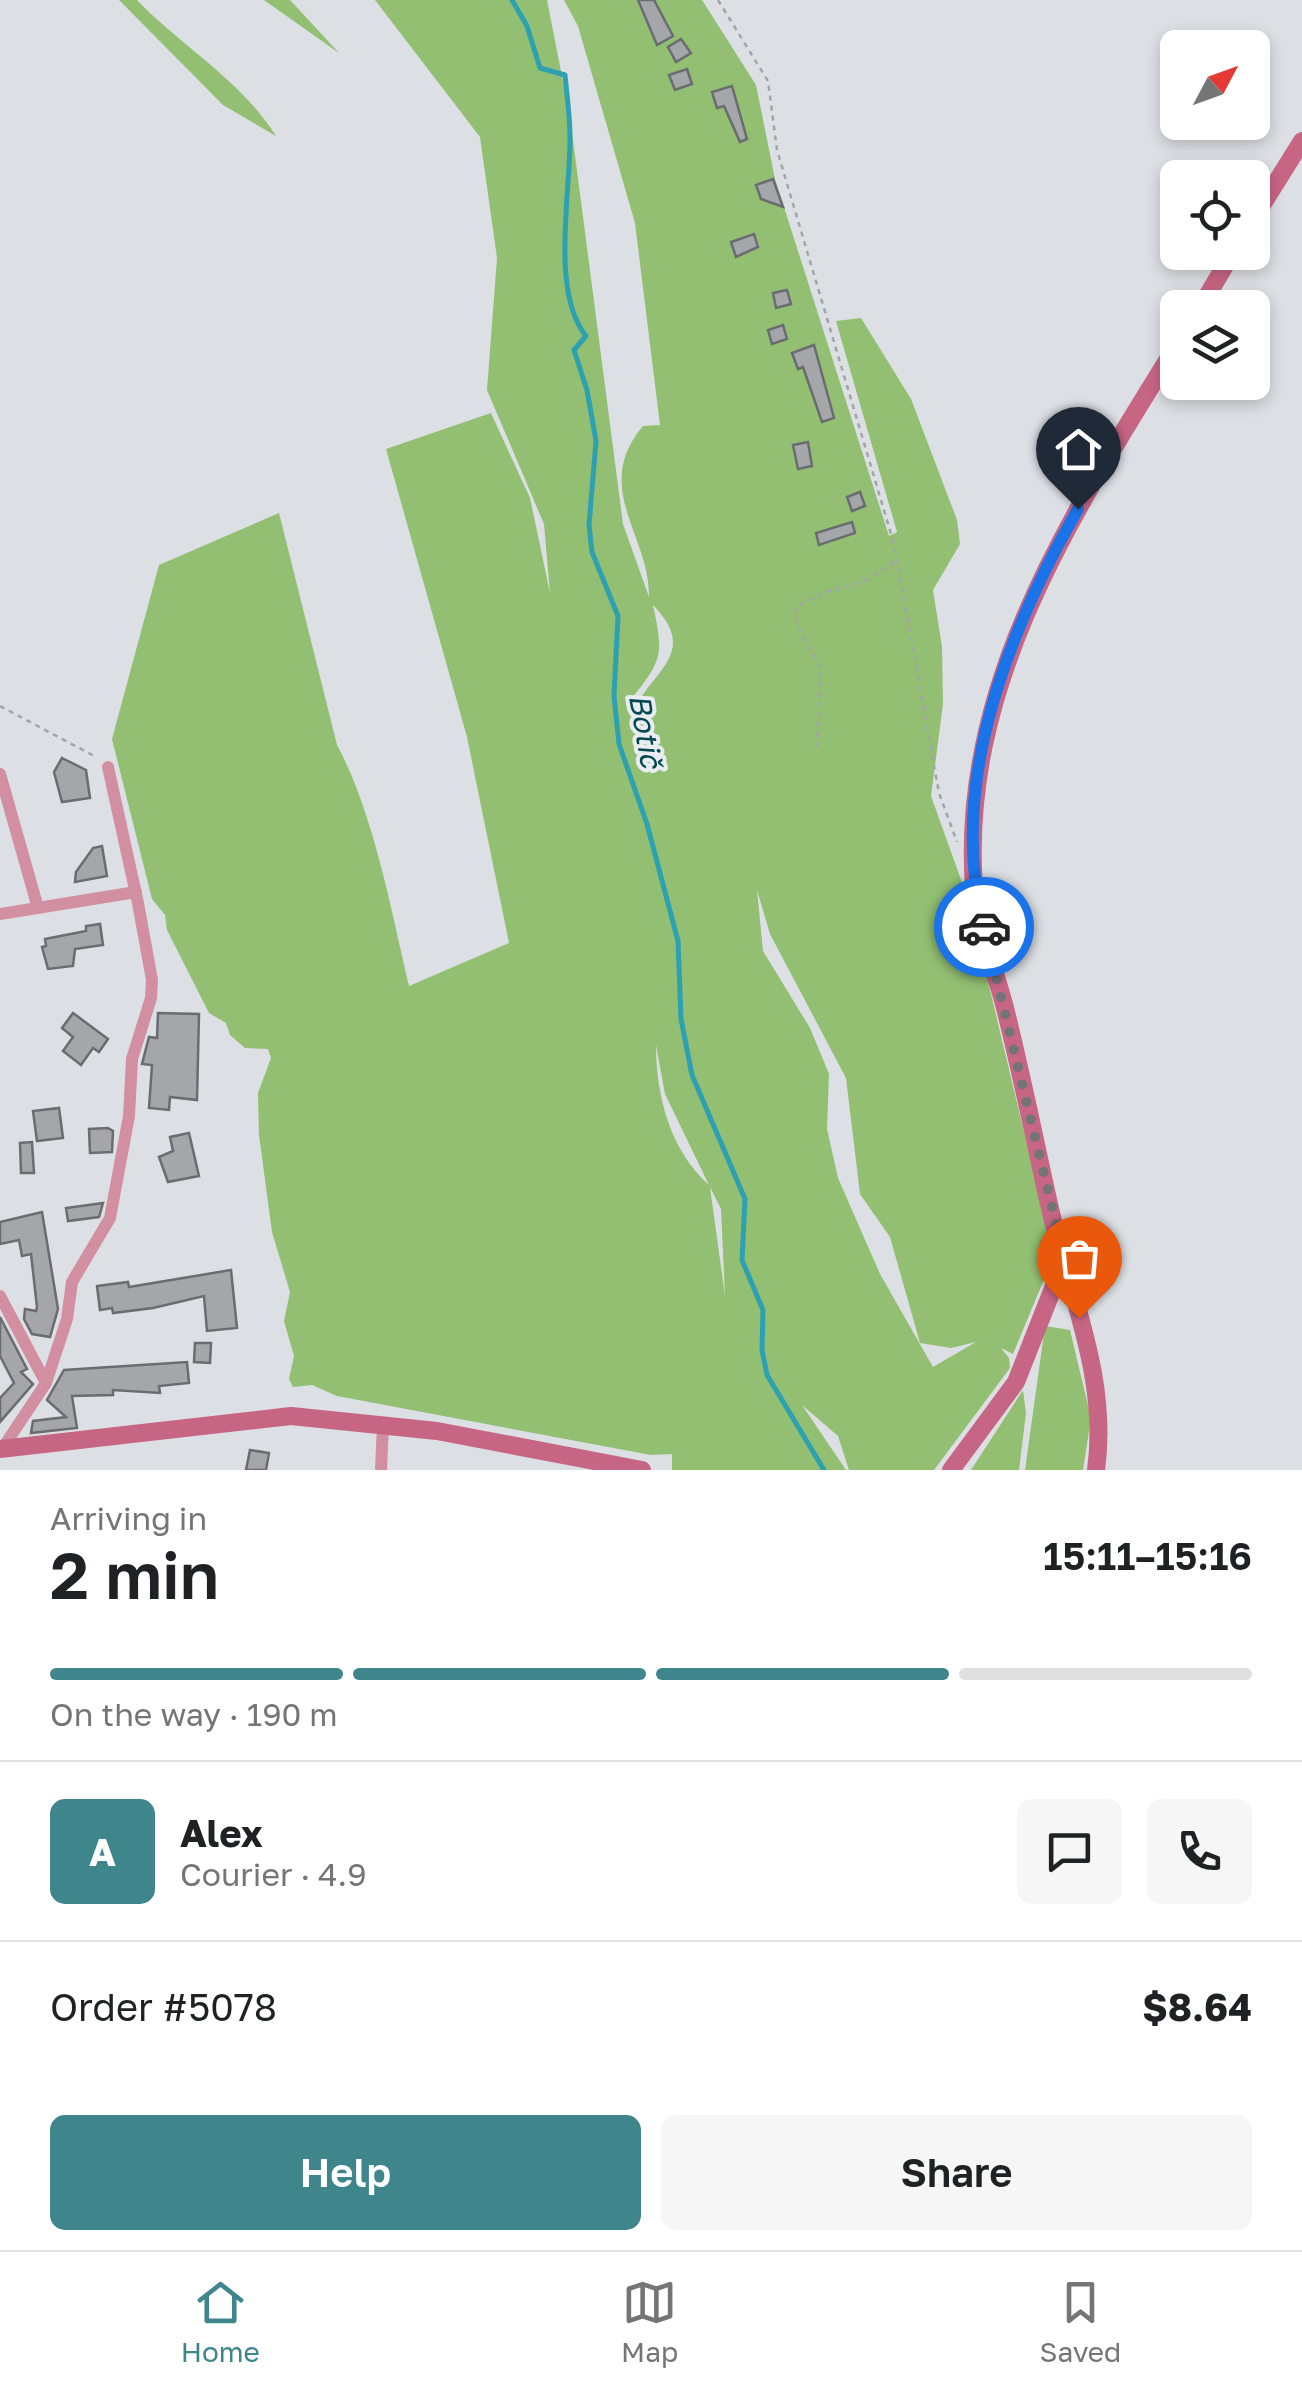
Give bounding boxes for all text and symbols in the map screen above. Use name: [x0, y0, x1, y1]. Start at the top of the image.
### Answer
north arrow: [1160, 30, 1270, 140]
map controls: [1160, 30, 1270, 400]
button: locate: [1160, 160, 1270, 270]
button: layers: [1160, 290, 1270, 400]
pin: [1036, 407, 1121, 510]
icon: home: [1051, 422, 1106, 477]
water label: Botič: [622, 691, 671, 773]
courier: [934, 877, 1034, 977]
icon: car: [957, 900, 1012, 955]
pin: [1037, 1216, 1122, 1319]
icon: bag: [1052, 1231, 1107, 1286]
text: Arriving in: [50, 1499, 207, 1537]
text: 15:11–15:16: [1043, 1533, 1252, 1578]
text: 2 min: [50, 1535, 219, 1613]
text: On the way · 190 m: [50, 1695, 338, 1733]
button: chat: [1017, 1799, 1122, 1904]
button: phone: [1147, 1799, 1252, 1904]
text: Alex: [180, 1810, 263, 1855]
text: A: [89, 1829, 116, 1874]
text: Courier · 4.9: [180, 1855, 367, 1893]
text: Order #5078: [50, 1984, 277, 2029]
text: $8.64: [1142, 1984, 1252, 2029]
button: Help: [50, 2115, 641, 2230]
button: Share: [661, 2115, 1252, 2230]
tab: Home: [181, 2275, 260, 2368]
tab: Map: [621, 2275, 678, 2368]
tab: Saved: [1040, 2275, 1121, 2368]

